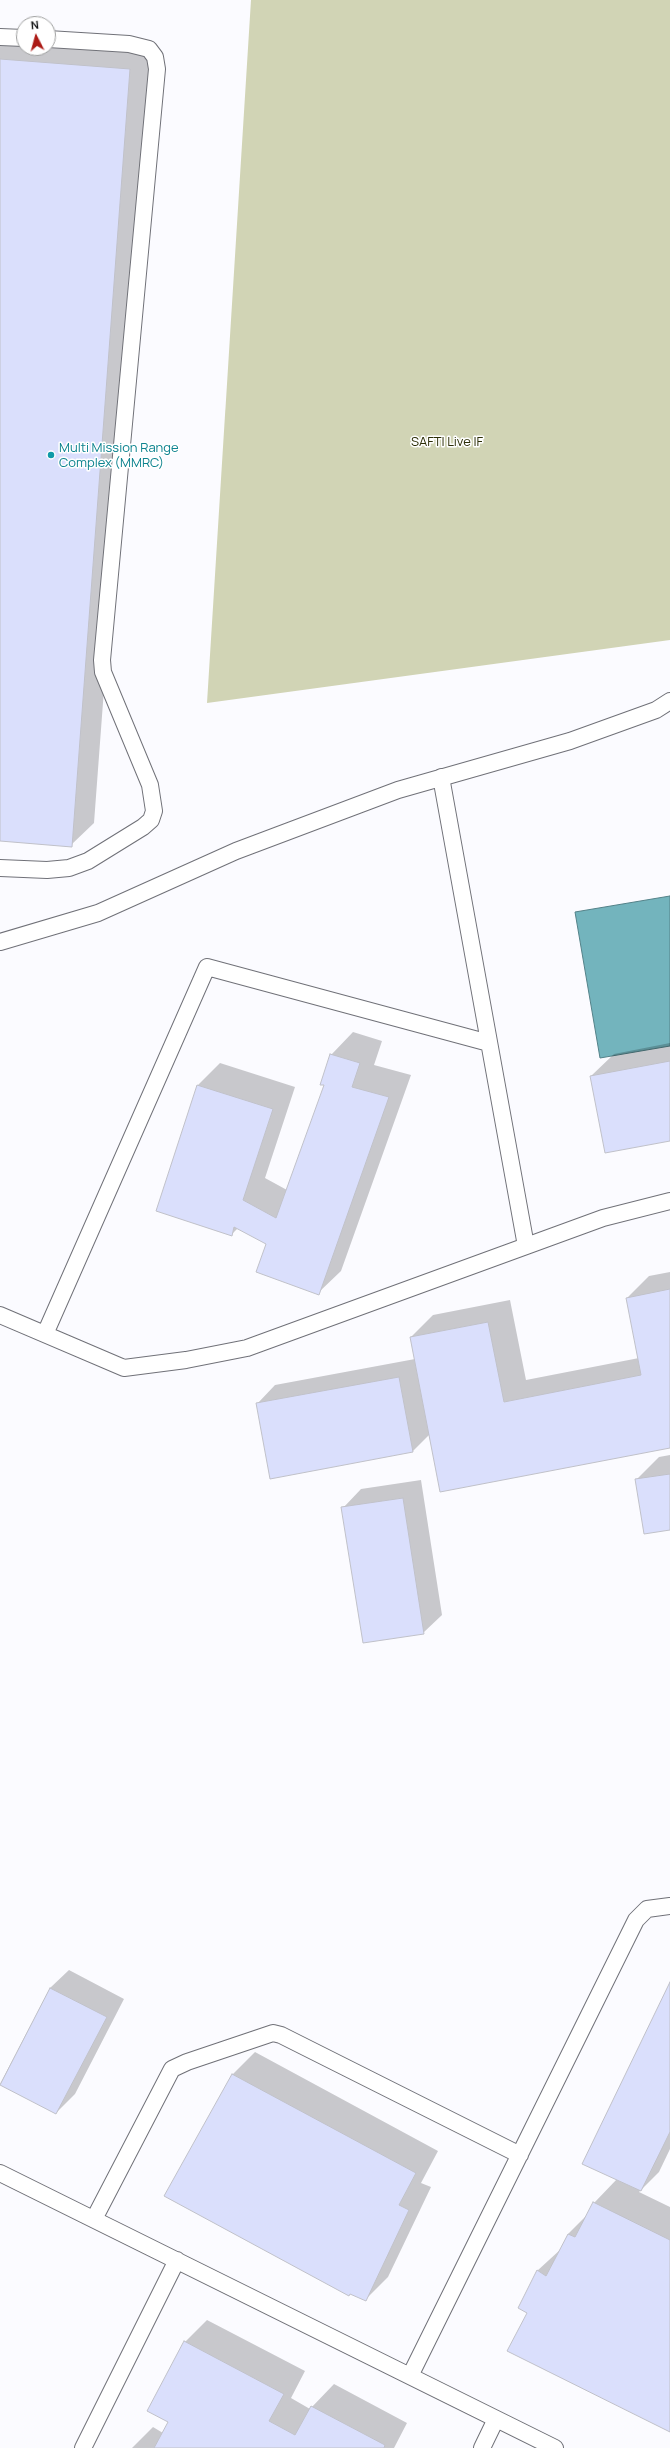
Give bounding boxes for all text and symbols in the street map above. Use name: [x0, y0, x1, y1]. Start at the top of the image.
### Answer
north arrow: [16, 16, 56, 56]
text: N: [30, 17, 40, 32]
park label: SAFTI Live IF: [411, 434, 483, 450]
place label: Multi Mission Range Complex (MMRC): [59, 440, 179, 471]
marker: Multi Mission Range Complex (MMRC): [46, 450, 56, 460]

